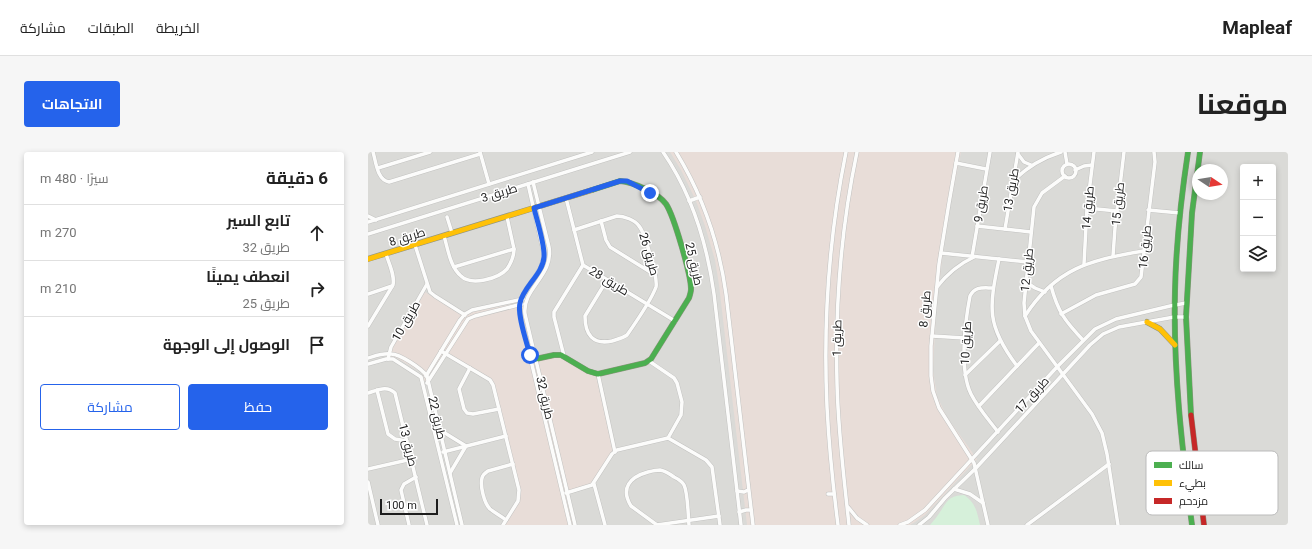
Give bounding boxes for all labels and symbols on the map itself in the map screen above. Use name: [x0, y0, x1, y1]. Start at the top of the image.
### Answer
north arrow: [1192, 164, 1228, 200]
street label: طريق 13: [1000, 167, 1022, 213]
street label: طريق 3: [479, 181, 519, 205]
street label: طريق 15: [1109, 181, 1127, 227]
route end: [641, 184, 659, 202]
street label: طريق 9: [971, 184, 991, 223]
street label: طريق 14: [1079, 185, 1097, 230]
street label: طريق 16: [1136, 224, 1154, 270]
street label: طريق 8: [387, 225, 427, 249]
street label: طريق 26: [636, 231, 662, 277]
street label: طريق 25: [682, 241, 706, 287]
street label: طريق 12: [1018, 247, 1036, 293]
street label: طريق 28: [587, 264, 631, 298]
street label: طريق 8: [916, 290, 934, 328]
street label: طريق 10: [389, 298, 423, 344]
street label: طريق 1: [830, 319, 844, 357]
street label: طريق 10: [958, 321, 974, 365]
route start: [521, 346, 539, 364]
street label: طريق 17: [1012, 374, 1052, 416]
street label: طريق 32: [533, 375, 557, 421]
street label: طريق 22: [425, 395, 449, 441]
street label: طريق 13: [396, 422, 420, 468]
legend: [1146, 451, 1278, 515]
text: سالك: [1179, 459, 1203, 472]
text: بطيء: [1179, 477, 1206, 492]
text: مزدحم: [1179, 495, 1208, 509]
scale bar: [380, 497, 438, 516]

